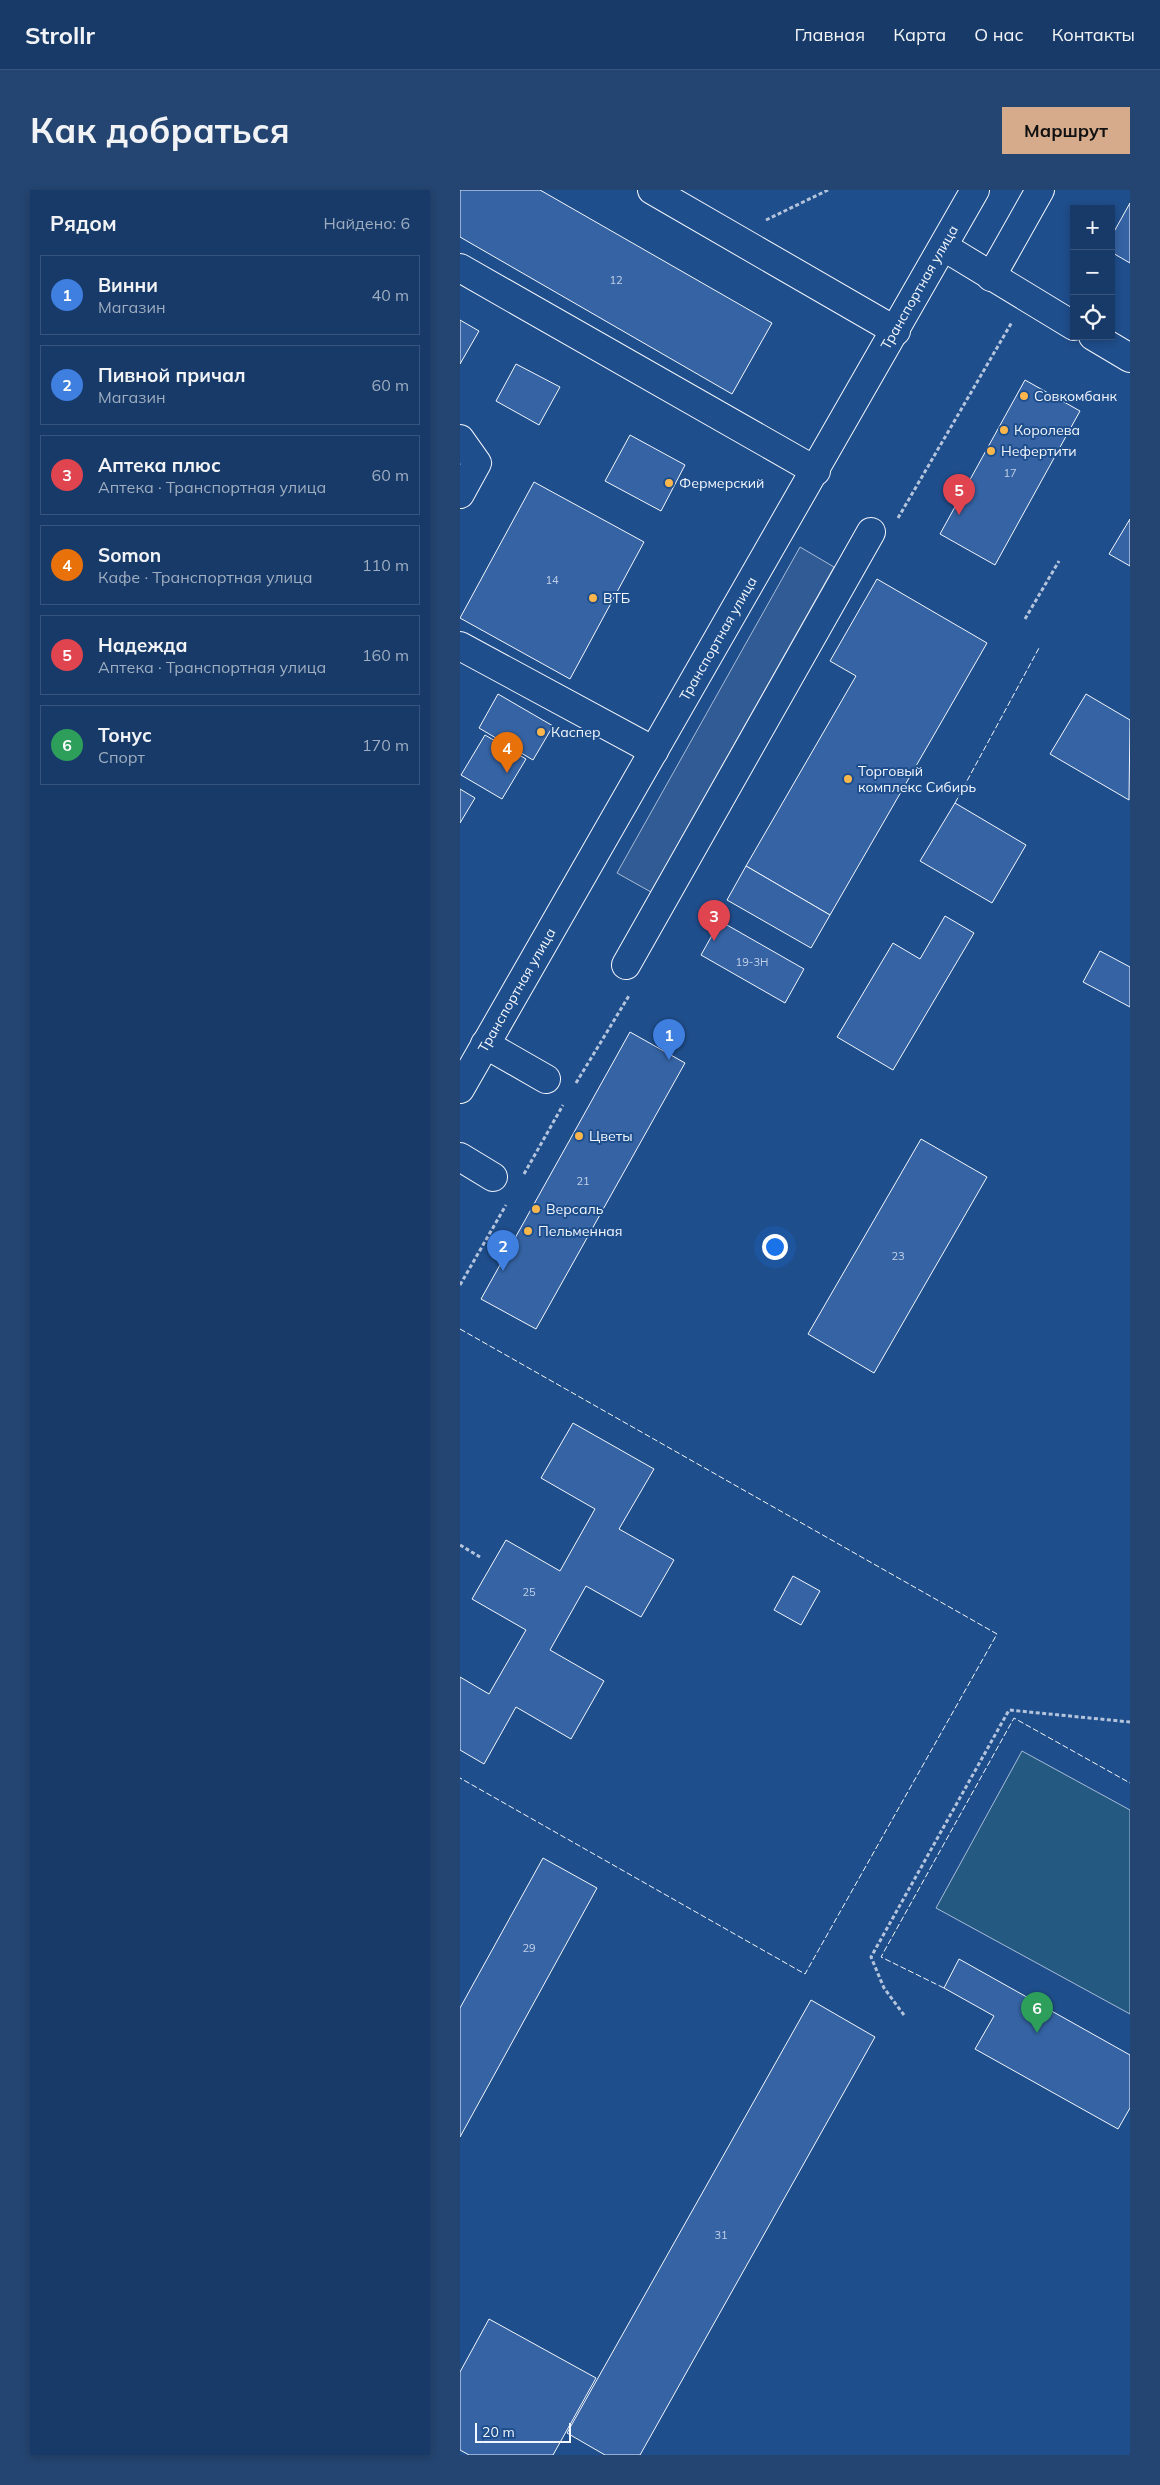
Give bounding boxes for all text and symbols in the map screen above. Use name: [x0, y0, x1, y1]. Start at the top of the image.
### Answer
text: Strollr: [25, 20, 95, 50]
text: Главная: [795, 23, 865, 46]
text: Карта: [893, 23, 946, 46]
text: О нас: [974, 23, 1024, 46]
text: Контакты: [1052, 23, 1135, 46]
button: Маршрут: [1002, 107, 1130, 154]
text: Как добраться: [30, 108, 290, 152]
map controls: [1070, 205, 1115, 340]
button: +: [1070, 205, 1115, 250]
text: Рядом: [50, 210, 117, 236]
text: Найдено: 6: [324, 213, 410, 233]
street label: Транспортная улица: [877, 222, 962, 353]
button: −: [1070, 250, 1115, 295]
text: Винни: [98, 273, 158, 297]
house number: 12: [609, 273, 623, 287]
text: 1: [62, 285, 72, 305]
text: 40 m: [372, 285, 409, 305]
button: locate: [1070, 295, 1115, 340]
text: Магазин: [98, 297, 166, 317]
text: Пивной причал: [98, 363, 246, 387]
text: 2: [62, 375, 72, 395]
text: 60 m: [372, 375, 409, 395]
text: Магазин: [98, 387, 166, 407]
place label: Совкомбанк: [1034, 387, 1118, 405]
marker: Совкомбанк: [1018, 390, 1030, 402]
place label: Королева: [1014, 421, 1080, 439]
marker: Королева: [998, 424, 1010, 436]
place label: Нефертити: [1001, 442, 1077, 460]
marker: Нефертити: [985, 445, 997, 457]
text: Аптека плюс: [98, 453, 221, 477]
text: 3: [62, 465, 72, 485]
text: 60 m: [372, 465, 409, 485]
house number: 17: [1003, 466, 1017, 480]
place label: Фермерский: [679, 474, 764, 492]
pin: 5: [943, 474, 975, 515]
text: Аптека · Транспортная улица: [98, 477, 326, 497]
marker: Фермерский: [663, 477, 675, 489]
text: Somon: [98, 543, 161, 567]
text: 4: [62, 555, 72, 575]
text: 110 m: [362, 555, 409, 575]
text: Кафе · Транспортная улица: [98, 567, 313, 587]
house number: 14: [545, 573, 559, 587]
street label: Транспортная улица: [675, 573, 761, 704]
place label: ВТБ: [603, 589, 630, 607]
marker: ВТБ: [587, 592, 599, 604]
text: Надежда: [98, 633, 188, 657]
text: 5: [62, 645, 72, 665]
text: 160 m: [362, 645, 409, 665]
text: Аптека · Транспортная улица: [98, 657, 326, 677]
text: Тонус: [98, 723, 152, 747]
place label: Каспер: [551, 723, 600, 741]
marker: Каспер: [535, 726, 547, 738]
pin: 4: [491, 732, 523, 773]
text: 6: [62, 735, 72, 755]
text: 170 m: [362, 735, 409, 755]
text: Спорт: [98, 747, 145, 767]
place label: Торговый комплекс Сибирь: [858, 762, 977, 796]
marker: Торговый комплекс Сибирь: [842, 773, 854, 785]
pin: 3: [698, 900, 730, 941]
street label: Транспортная улица: [474, 925, 559, 1055]
house number: 19-3Н: [736, 955, 768, 969]
pin: 1: [653, 1019, 685, 1060]
place label: Цветы: [589, 1127, 633, 1145]
marker: Цветы: [573, 1130, 585, 1142]
house number: 21: [576, 1174, 590, 1188]
place label: Версаль: [546, 1200, 604, 1218]
marker: Версаль: [530, 1203, 542, 1215]
place label: Пельменная: [538, 1222, 623, 1240]
marker: Пельменная: [522, 1225, 534, 1237]
pin: 2: [487, 1230, 519, 1271]
your location: [762, 1234, 788, 1260]
house number: 23: [891, 1249, 905, 1263]
house number: 25: [522, 1585, 536, 1599]
house number: 29: [522, 1941, 536, 1955]
pin: 6: [1021, 1992, 1053, 2033]
house number: 31: [714, 2228, 728, 2242]
scale bar: [475, 2420, 571, 2443]
text: 20 m: [482, 2423, 515, 2441]

